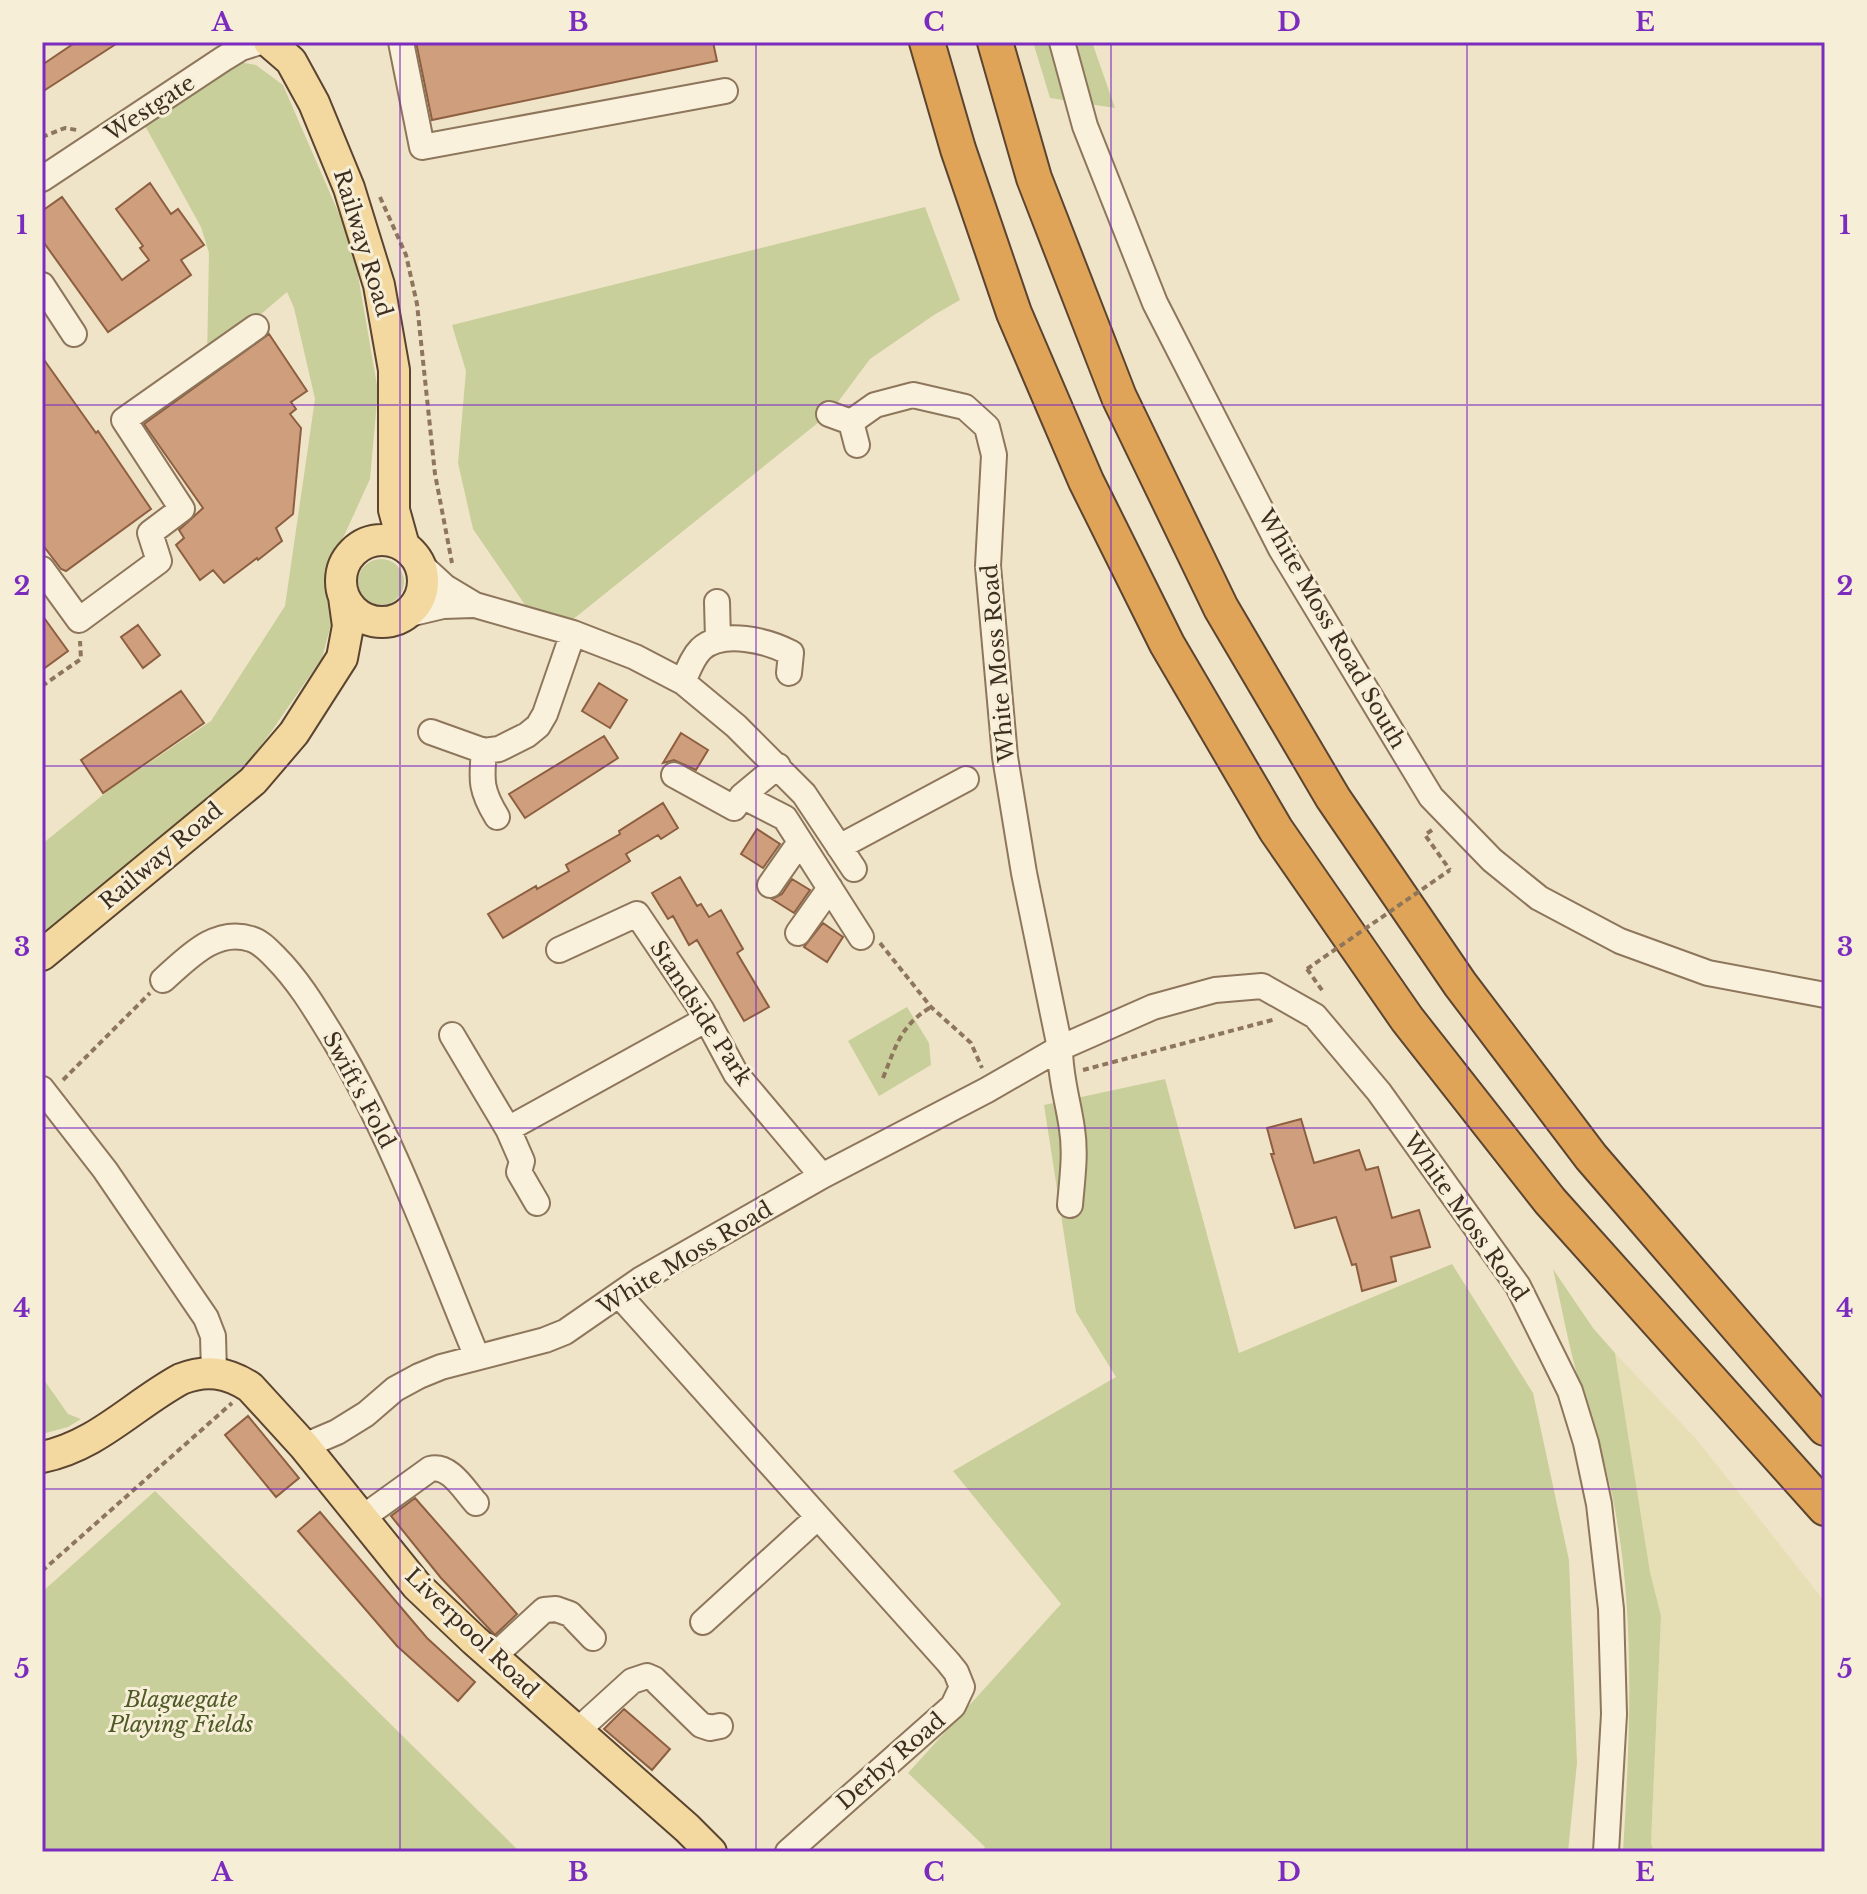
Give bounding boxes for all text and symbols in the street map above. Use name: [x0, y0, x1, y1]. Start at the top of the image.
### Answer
text: A: [210, 6, 233, 38]
text: B: [568, 6, 588, 38]
text: C: [923, 6, 945, 38]
text: D: [1277, 6, 1301, 38]
text: E: [1635, 6, 1655, 38]
street label: Westgate: [99, 69, 200, 147]
street label: Railway Road: [328, 166, 398, 320]
text: 1: [16, 209, 28, 241]
text: 1: [1839, 209, 1851, 241]
street label: White Moss Road South: [1252, 504, 1412, 753]
street label: White Moss Road: [976, 563, 1020, 764]
text: 2: [14, 570, 30, 602]
text: 2: [1837, 570, 1853, 602]
street label: Railway Road: [94, 797, 228, 915]
text: 3: [14, 931, 30, 963]
text: 3: [1837, 931, 1853, 963]
street label: Standside Park: [644, 936, 758, 1091]
street label: Swift's Fold: [317, 1027, 401, 1153]
street label: White Moss Road: [1397, 1127, 1534, 1306]
street label: White Moss Road: [592, 1195, 777, 1321]
text: 4: [13, 1292, 31, 1324]
text: 4: [1836, 1292, 1854, 1324]
street label: Liverpool Road: [400, 1562, 544, 1704]
text: 5: [14, 1653, 30, 1685]
text: 5: [1837, 1653, 1853, 1685]
park label: Blaguegate Playing Fields: [108, 1686, 253, 1738]
street label: Derby Road: [831, 1706, 951, 1815]
text: A: [210, 1856, 233, 1888]
text: B: [568, 1856, 588, 1888]
text: C: [923, 1856, 945, 1888]
text: D: [1277, 1856, 1301, 1888]
text: E: [1635, 1856, 1655, 1888]

